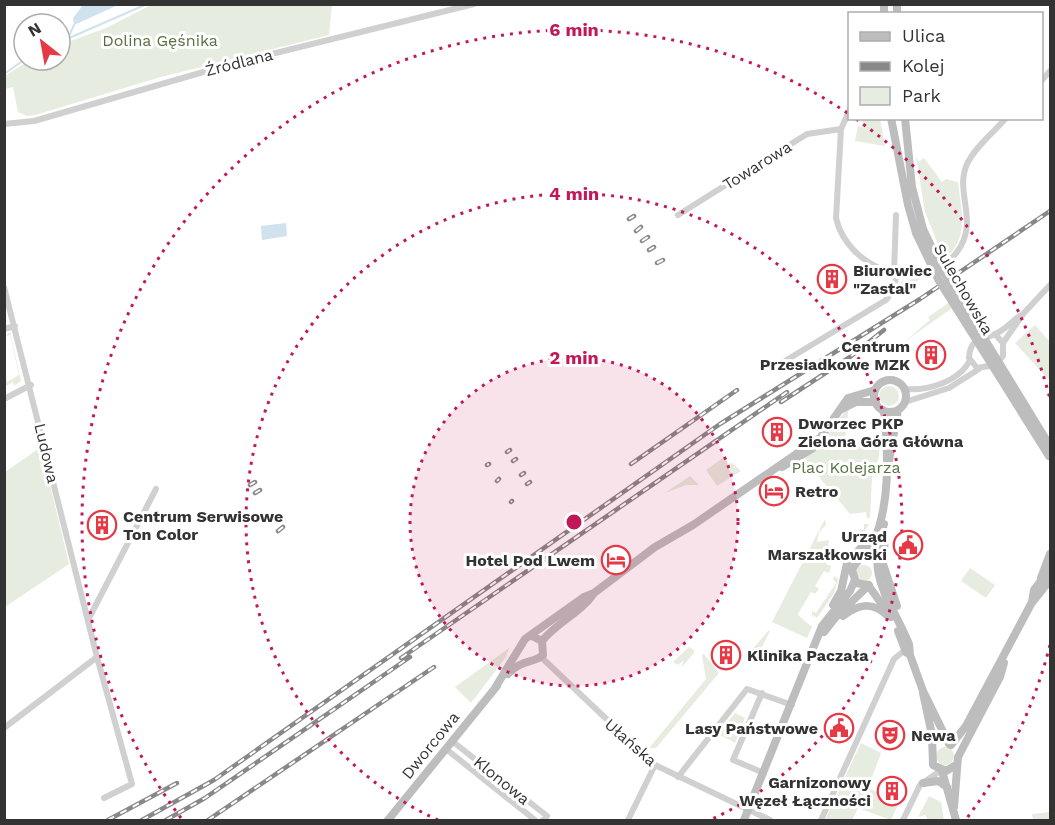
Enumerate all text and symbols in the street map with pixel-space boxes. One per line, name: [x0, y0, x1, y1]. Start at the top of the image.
north arrow: [12, 12, 72, 72]
legend: [848, 12, 1043, 120]
text: N: [25, 18, 45, 41]
text: 6 min: [549, 19, 599, 40]
text: Ulica: [902, 25, 945, 46]
park label: Dolina Gęśnika: [102, 31, 218, 50]
street label: Źródlana: [203, 45, 275, 80]
text: Kolej: [902, 55, 945, 76]
text: Park: [902, 85, 941, 106]
street label: Towarowa: [719, 137, 795, 194]
text: 4 min: [549, 183, 599, 204]
street label: Sulechowska: [930, 240, 997, 338]
place label: Biurowiec "Zastal": [853, 261, 932, 298]
building icon: Biurowiec "Zastal": [816, 263, 848, 295]
place label: Centrum Przesiadkowe MZK: [760, 337, 910, 374]
building icon: Centrum Przesiadkowe MZK: [915, 339, 947, 371]
text: 2 min: [549, 347, 599, 368]
place label: Dworzec PKP Zielona Góra Główna: [798, 414, 964, 451]
building icon: Dworzec PKP Zielona Góra Główna: [761, 416, 793, 448]
street label: Ludowa: [30, 421, 63, 485]
park label: Plac Kolejarza: [791, 458, 901, 477]
hotel icon: Retro: [758, 475, 790, 507]
place label: Retro: [795, 482, 839, 501]
place label: Centrum Serwisowe Ton Color: [123, 507, 283, 544]
building icon: Centrum Serwisowe Ton Color: [86, 509, 118, 541]
centre of rings: [564, 512, 584, 532]
place label: Urząd Marszałkowski: [767, 527, 887, 564]
public building icon: Urząd Marszałkowski: [892, 529, 924, 561]
hotel icon: Hotel Pod Lwem: [600, 544, 632, 576]
place label: Hotel Pod Lwem: [466, 551, 595, 570]
building icon: Klinika Paczała: [710, 639, 742, 671]
place label: Klinika Paczała: [747, 646, 869, 665]
street label: Dworcowa: [398, 708, 463, 783]
public building icon: Lasy Państwowe: [823, 712, 855, 744]
street label: Ułańska: [601, 715, 661, 770]
place label: Lasy Państwowe: [685, 719, 818, 738]
theatre icon: Newa: [874, 719, 906, 751]
place label: Newa: [911, 726, 956, 745]
street label: Klonowa: [470, 752, 534, 809]
place label: Garnizonowy Węzeł Łączności: [739, 773, 872, 810]
building icon: Garnizonowy Węzeł Łączności: [876, 775, 908, 807]

